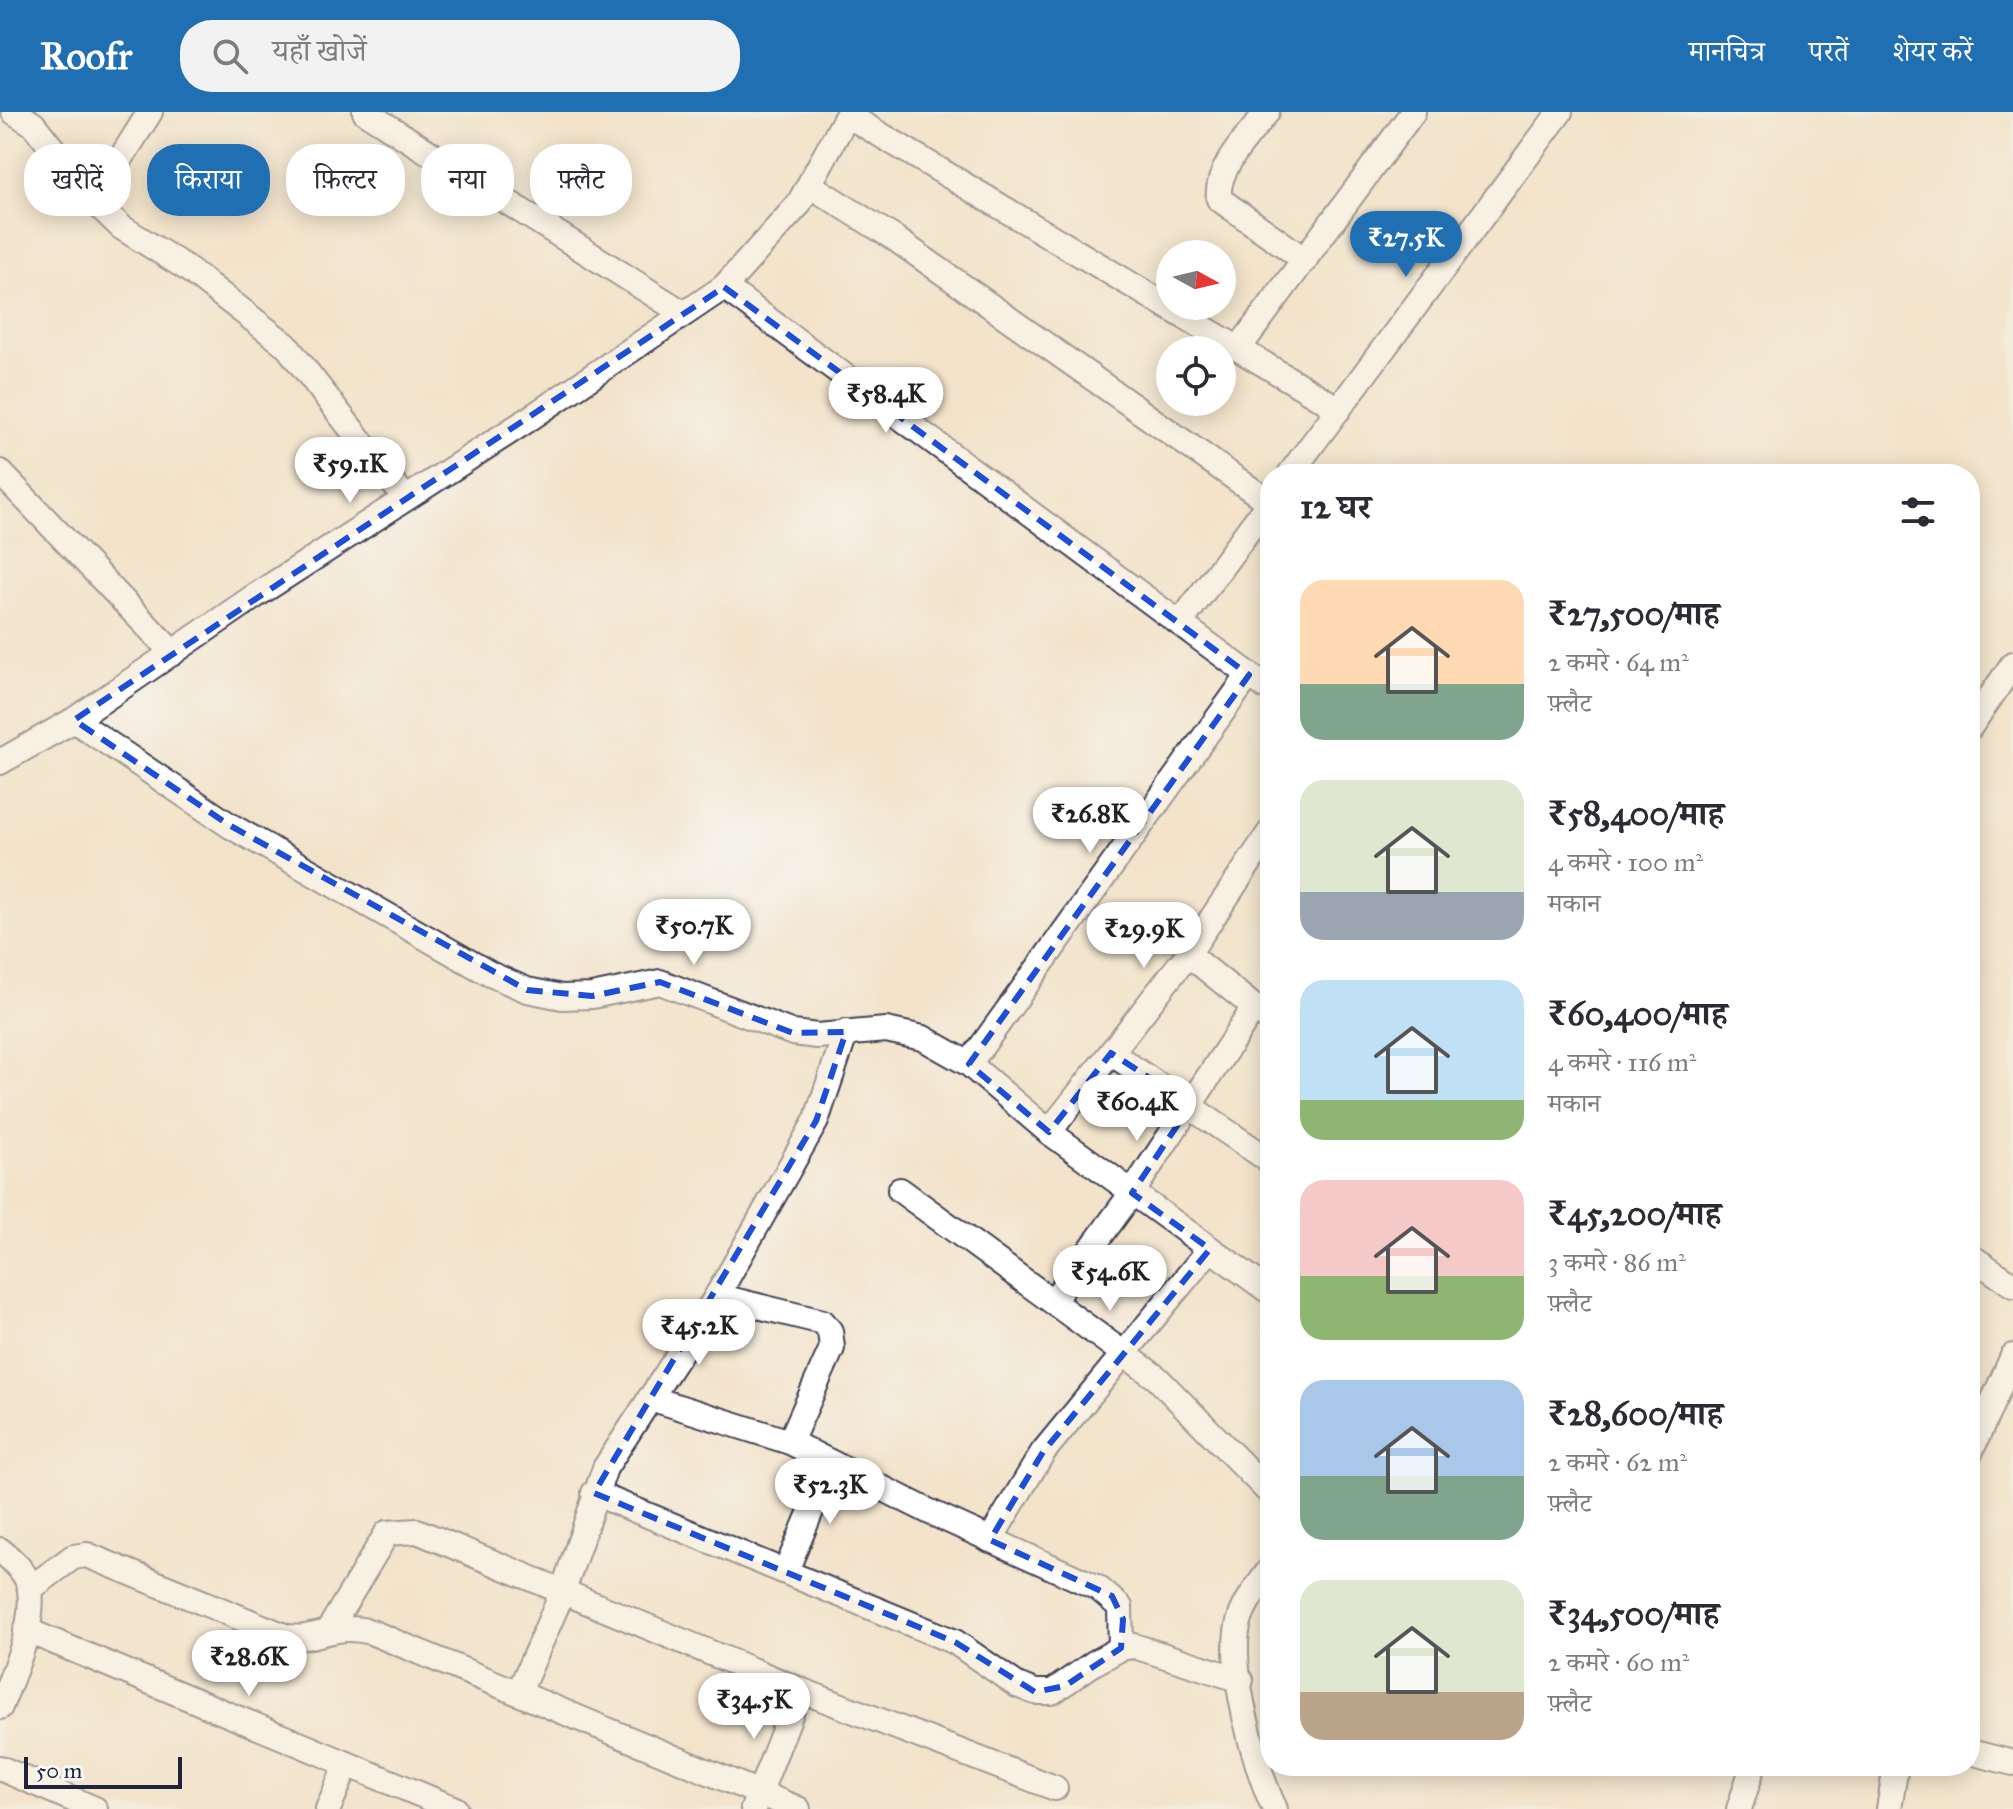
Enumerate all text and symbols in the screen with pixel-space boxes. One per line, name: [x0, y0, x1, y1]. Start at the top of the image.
search box: [180, 20, 740, 92]
text: Roofr: [40, 33, 132, 79]
text: यहाँ खोजें: [272, 33, 367, 69]
icon: search: [208, 34, 252, 78]
text: मानचित्र: [1689, 34, 1765, 69]
text: परतें: [1809, 34, 1849, 69]
text: शेयर करें: [1893, 34, 1973, 69]
chip: खरीदें: [24, 144, 131, 216]
chip: किराया: [147, 144, 270, 216]
chip: फ़िल्टर: [286, 144, 405, 216]
chip: नया: [421, 144, 514, 216]
chip: फ़्लैट: [530, 144, 632, 216]
pin: ₹27.5K: [1341, 211, 1471, 279]
text: ₹27.5K: [1368, 221, 1444, 253]
north arrow: [1156, 240, 1236, 320]
map controls: [1156, 240, 1236, 416]
button: locate: [1156, 336, 1236, 416]
pin: ₹58.4K: [821, 367, 951, 435]
text: ₹58.4K: [846, 377, 926, 409]
pin: ₹59.1K: [285, 437, 415, 505]
text: ₹59.1K: [313, 447, 387, 479]
text: 12 घर: [1300, 486, 1371, 527]
icon: filters: [1896, 490, 1940, 534]
text: ₹27,500/माह: [1548, 593, 1719, 634]
icon: home: [1364, 612, 1460, 708]
text: 2 कमरे · 64 m²: [1548, 646, 1689, 678]
text: फ़्लैट: [1548, 687, 1591, 719]
pin: ₹26.8K: [1025, 787, 1155, 855]
text: ₹58,400/माह: [1548, 793, 1724, 834]
text: ₹26.8K: [1051, 797, 1129, 829]
icon: home: [1364, 812, 1460, 908]
text: 4 कमरे · 100 m²: [1548, 846, 1703, 878]
text: मकान: [1548, 887, 1601, 919]
pin: ₹50.7K: [629, 899, 759, 967]
pin: ₹29.9K: [1079, 902, 1209, 970]
text: ₹50.7K: [655, 909, 733, 941]
text: ₹29.9K: [1104, 912, 1184, 944]
text: ₹60,400/माह: [1548, 993, 1728, 1034]
icon: home: [1364, 1012, 1460, 1108]
text: 4 कमरे · 116 m²: [1548, 1046, 1696, 1078]
pin: ₹60.4K: [1072, 1075, 1202, 1143]
text: ₹60.4K: [1096, 1085, 1178, 1117]
text: मकान: [1548, 1087, 1601, 1119]
text: ₹45,200/माह: [1548, 1193, 1721, 1234]
icon: home: [1364, 1212, 1460, 1308]
pin: ₹54.6K: [1045, 1245, 1175, 1313]
text: 3 कमरे · 86 m²: [1548, 1246, 1686, 1278]
text: ₹54.6K: [1071, 1255, 1149, 1287]
text: फ़्लैट: [1548, 1287, 1591, 1319]
pin: ₹45.2K: [634, 1299, 764, 1367]
text: ₹45.2K: [660, 1309, 738, 1341]
text: ₹28,600/माह: [1548, 1393, 1723, 1434]
icon: home: [1364, 1412, 1460, 1508]
text: 2 कमरे · 62 m²: [1548, 1446, 1687, 1478]
pin: ₹52.3K: [765, 1458, 895, 1526]
text: ₹52.3K: [793, 1468, 867, 1500]
text: फ़्लैट: [1548, 1487, 1591, 1519]
text: ₹34,500/माह: [1548, 1593, 1719, 1634]
icon: home: [1364, 1612, 1460, 1708]
pin: ₹28.6K: [184, 1630, 314, 1698]
text: ₹28.6K: [210, 1640, 288, 1672]
text: 2 कमरे · 60 m²: [1548, 1646, 1689, 1678]
pin: ₹34.5K: [689, 1673, 819, 1741]
text: ₹34.5K: [716, 1683, 792, 1715]
text: फ़्लैट: [1548, 1687, 1591, 1719]
scale bar: [24, 1753, 182, 1789]
text: 50 m: [36, 1757, 82, 1784]

